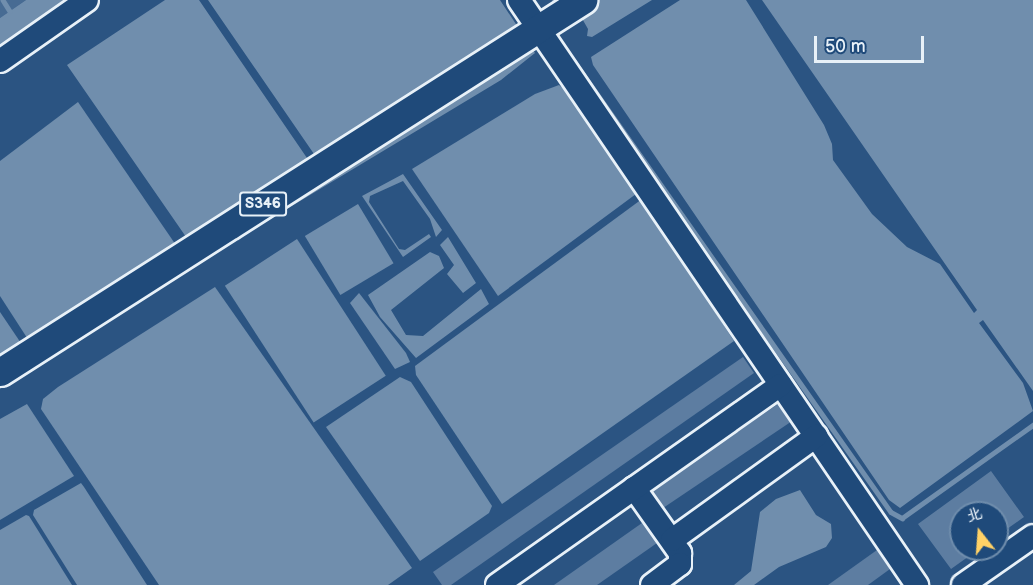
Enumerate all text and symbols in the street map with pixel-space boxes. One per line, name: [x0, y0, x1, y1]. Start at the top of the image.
scale bar: [817, 24, 926, 62]
text: 50 m: [825, 36, 866, 57]
road number: S346: [239, 192, 287, 216]
north arrow: [949, 501, 1009, 561]
text: 北: [964, 504, 985, 527]

